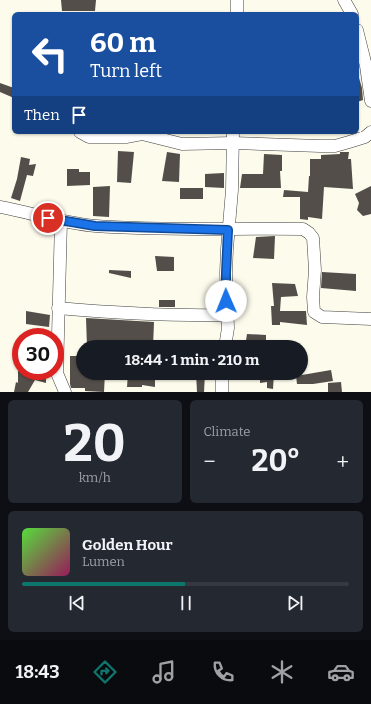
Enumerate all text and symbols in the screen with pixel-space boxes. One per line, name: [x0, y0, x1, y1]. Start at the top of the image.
text: 60 m: [90, 26, 156, 59]
icon: left: [24, 28, 76, 80]
text: Turn left: [90, 60, 162, 82]
icon: arrive: [68, 104, 90, 126]
text: Then: [24, 106, 60, 124]
pin: [31, 201, 65, 235]
icon: arrive: [37, 207, 59, 229]
position arrow: [205, 280, 247, 322]
speed limit sign: 30: [12, 328, 64, 380]
text: 18:44 · 1 min · 210 m: [125, 351, 259, 369]
text: 20: [64, 412, 126, 475]
text: Climate: [204, 424, 250, 439]
text: 20°: [252, 443, 300, 479]
text: −: [204, 448, 216, 475]
text: +: [336, 448, 349, 475]
text: km/h: [79, 470, 111, 485]
text: Golden Hour: [82, 536, 173, 554]
text: Lumen: [82, 554, 125, 569]
icon: previous: [66, 592, 88, 614]
icon: pause: [175, 592, 197, 614]
icon: next: [284, 592, 306, 614]
icon: directions: [91, 658, 119, 686]
icon: music: [150, 658, 178, 686]
icon: phone: [209, 658, 237, 686]
icon: climate: [268, 658, 296, 686]
icon: car: [327, 658, 355, 686]
text: 18:43: [16, 661, 60, 683]

